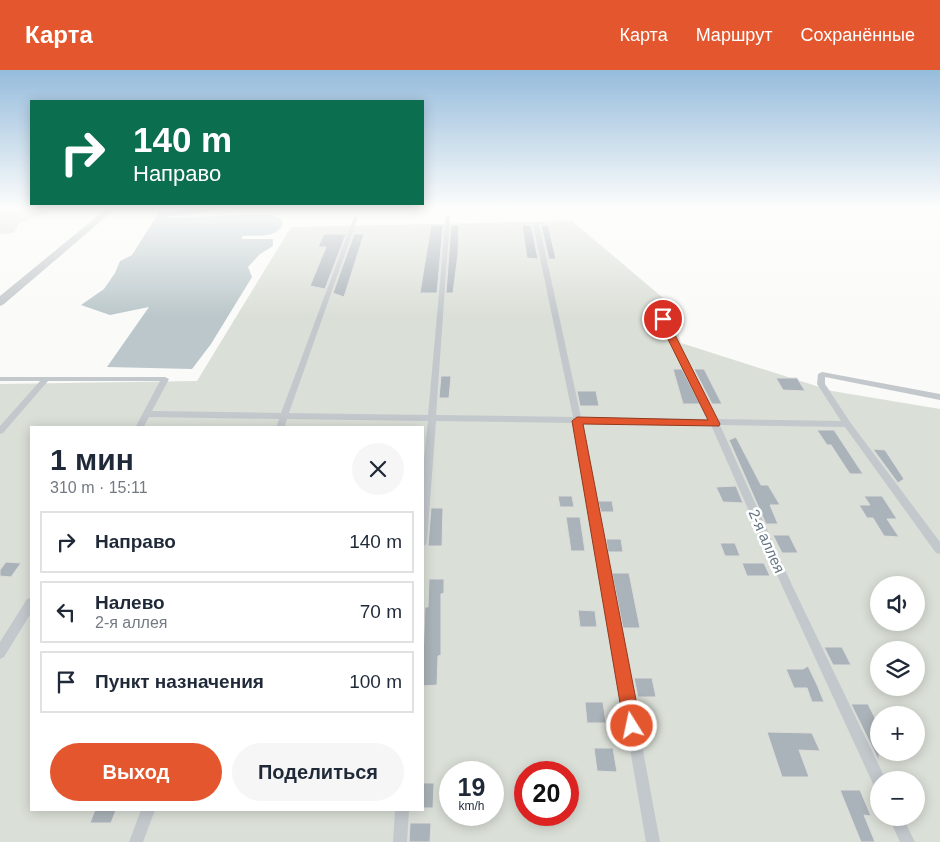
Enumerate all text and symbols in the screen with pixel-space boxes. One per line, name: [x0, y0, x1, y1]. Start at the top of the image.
text: Карта: [25, 21, 93, 48]
text: Карта: [620, 25, 668, 45]
text: Маршрут: [696, 25, 772, 45]
text: Сохранённые: [800, 25, 915, 45]
icon: right: [50, 120, 115, 185]
text: 140 m: [133, 120, 232, 159]
text: Направо: [133, 161, 221, 186]
pin: [642, 298, 684, 340]
icon: arrive: [649, 305, 677, 333]
text: 1 мин: [50, 443, 134, 476]
button: close: [352, 443, 404, 495]
text: 310 m · 15:11: [50, 479, 148, 496]
street label: 2-я аллея: [745, 507, 789, 575]
icon: right: [52, 528, 80, 556]
text: Направо: [95, 531, 176, 552]
text: 140 m: [349, 531, 402, 552]
map controls: [870, 576, 925, 826]
button: sound: [870, 576, 925, 631]
text: Налево: [95, 592, 165, 613]
icon: left: [52, 598, 80, 626]
text: 70 m: [360, 601, 402, 622]
text: 2-я аллея: [95, 614, 167, 631]
button: layers: [870, 641, 925, 696]
icon: arrive: [52, 668, 80, 696]
text: Пункт назначения: [95, 671, 264, 692]
text: 100 m: [349, 671, 402, 692]
position arrow: [605, 699, 657, 751]
button: +: [870, 706, 925, 761]
button: Выход: [50, 743, 222, 801]
button: Поделиться: [232, 743, 404, 801]
speed limit sign: 20: [514, 761, 579, 826]
button: −: [870, 771, 925, 826]
text: 19: [458, 773, 485, 801]
text: km/h: [458, 799, 485, 813]

